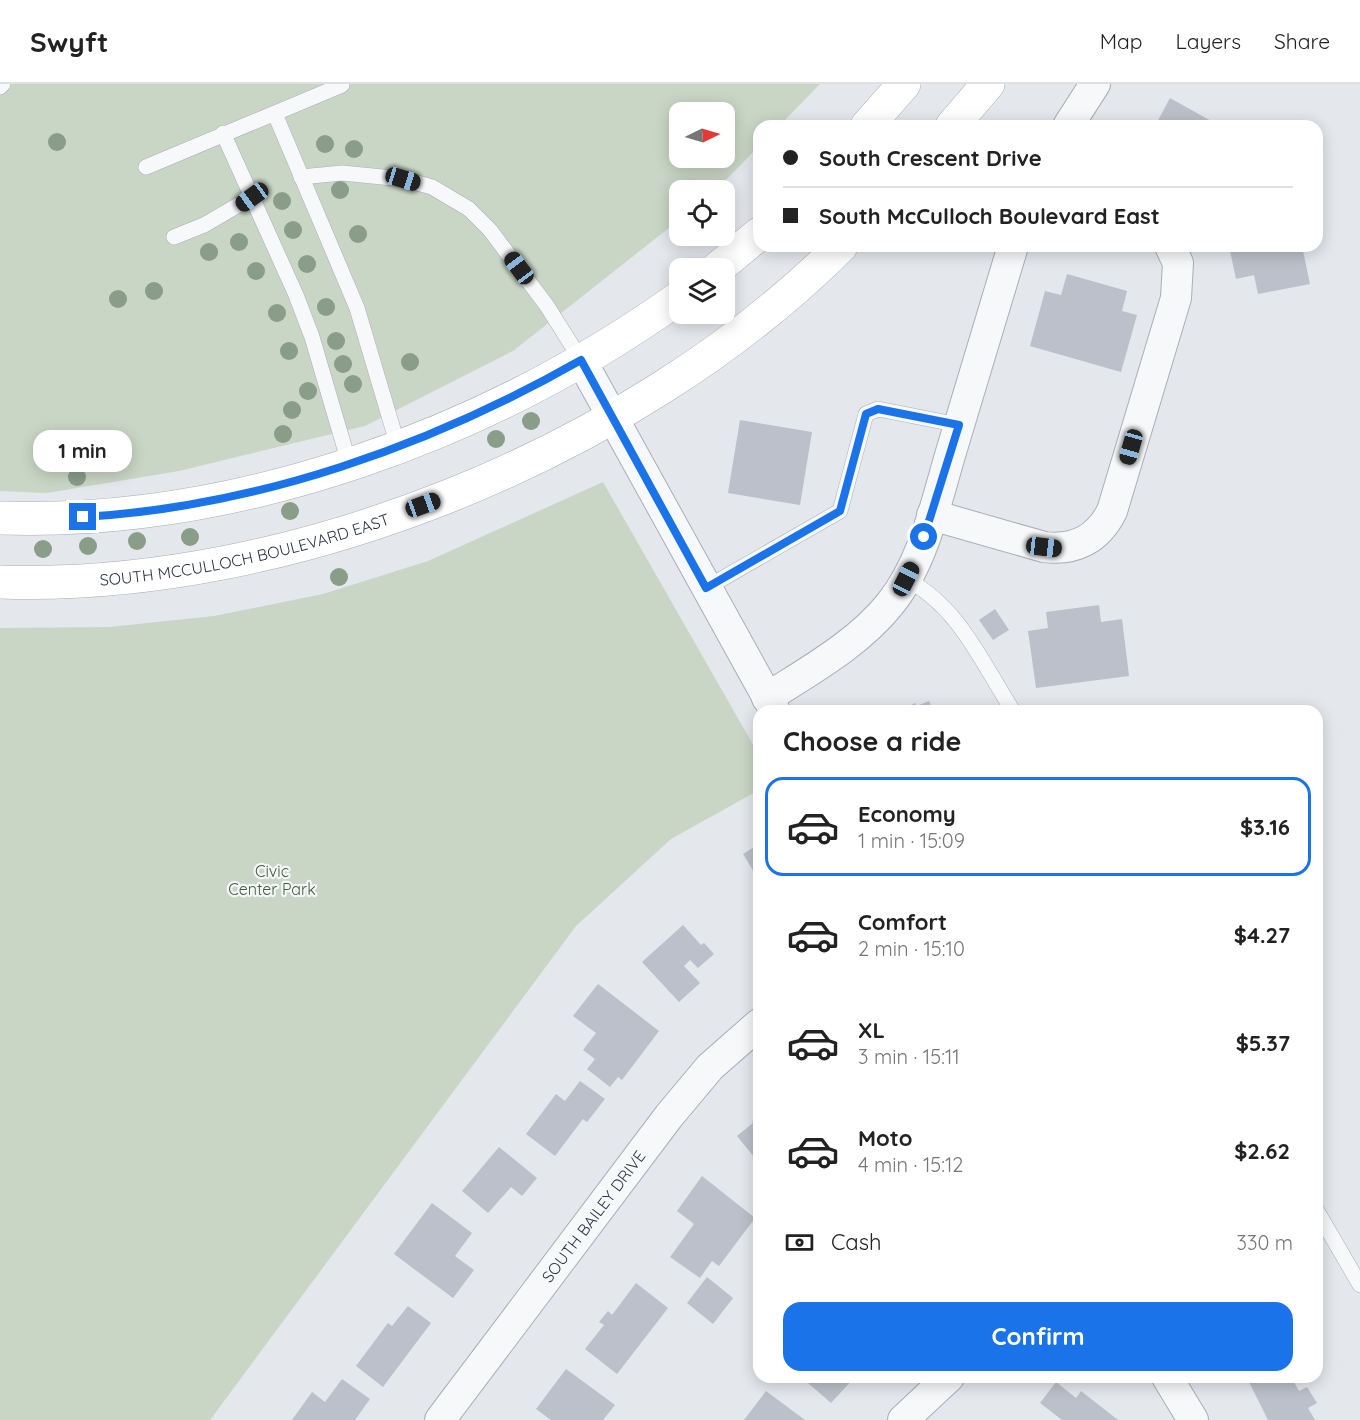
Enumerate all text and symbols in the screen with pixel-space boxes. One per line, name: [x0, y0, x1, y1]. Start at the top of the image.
text: Swyft: [30, 24, 108, 59]
text: Map: [1100, 28, 1143, 54]
text: Layers: [1176, 28, 1241, 54]
text: Share: [1274, 28, 1330, 54]
north arrow: [669, 102, 735, 168]
map controls: [669, 102, 735, 324]
text: South Crescent Drive: [819, 144, 1042, 172]
car: [383, 165, 423, 193]
car: [232, 179, 272, 215]
button: locate: [669, 180, 735, 246]
text: South McCulloch Boulevard East: [819, 202, 1160, 230]
car: [501, 248, 537, 288]
button: layers: [669, 258, 735, 324]
car: [1117, 427, 1145, 467]
callout: 1 min: [34, 430, 132, 472]
text: 1 min: [58, 438, 107, 463]
car: [403, 490, 443, 520]
route end: [69, 503, 96, 530]
street label: SOUTH MCCULLOCH BOULEVARD EAST: [99, 509, 392, 590]
route start: [910, 523, 937, 550]
car: [1025, 536, 1063, 558]
car: [890, 559, 922, 599]
text: Choose a ride: [783, 724, 961, 758]
icon: car: [786, 800, 840, 854]
text: Economy: [858, 800, 956, 828]
text: $3.16: [1240, 813, 1290, 841]
text: 1 min · 15:09: [858, 828, 965, 853]
park label: Civic Center Park: [228, 861, 316, 899]
icon: car: [786, 908, 840, 962]
text: Comfort: [858, 908, 947, 936]
text: $4.27: [1234, 921, 1290, 949]
text: 2 min · 15:10: [858, 936, 965, 961]
icon: car: [786, 1016, 840, 1070]
text: XL: [858, 1016, 885, 1044]
text: $5.37: [1236, 1029, 1290, 1057]
text: 3 min · 15:11: [858, 1044, 960, 1069]
icon: car: [786, 1124, 840, 1178]
text: Moto: [858, 1124, 912, 1152]
text: $2.62: [1234, 1137, 1290, 1165]
street label: SOUTH BAILEY DRIVE: [537, 1146, 650, 1286]
text: 4 min · 15:12: [858, 1152, 963, 1177]
icon: cash: [783, 1226, 816, 1259]
text: Cash: [831, 1228, 882, 1256]
text: 330 m: [1236, 1230, 1293, 1255]
button: Confirm: [783, 1302, 1293, 1371]

